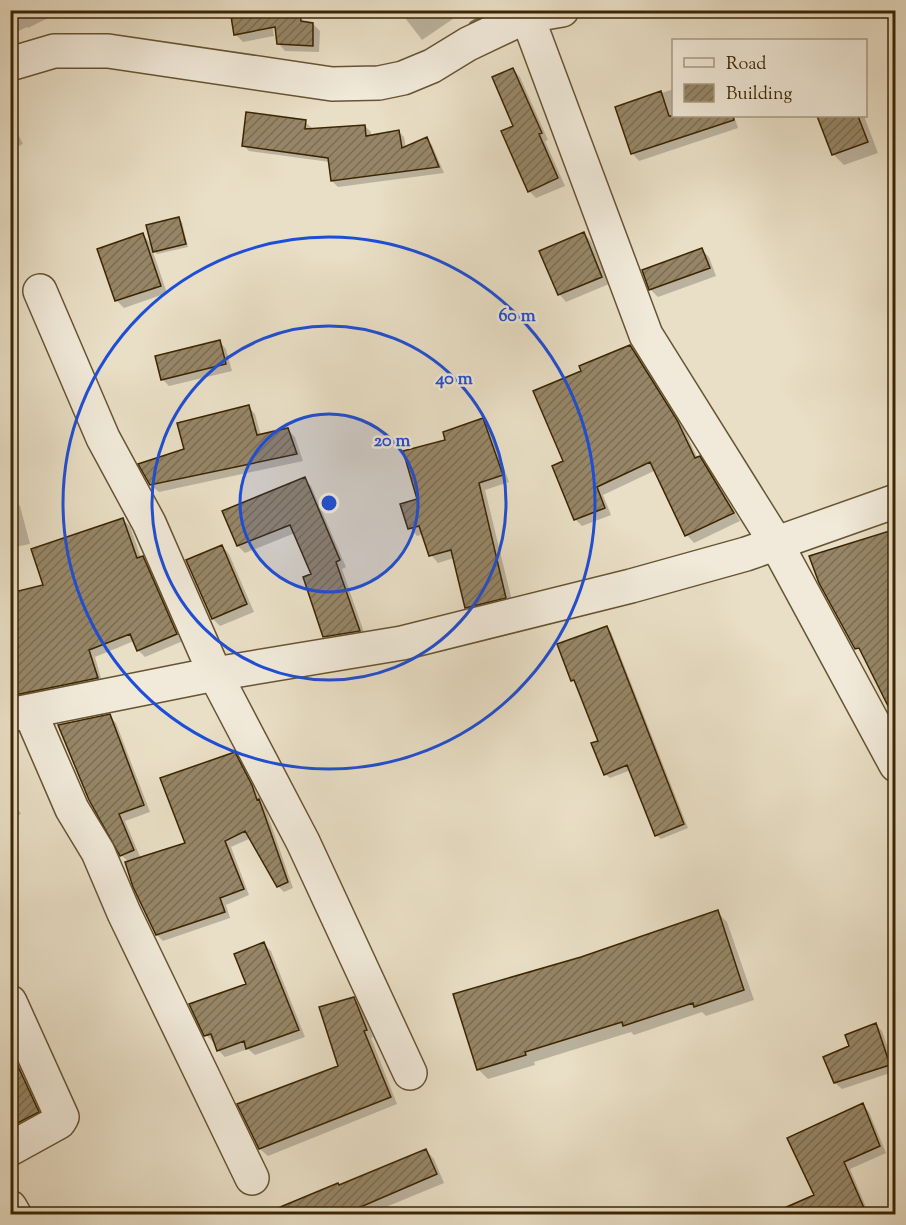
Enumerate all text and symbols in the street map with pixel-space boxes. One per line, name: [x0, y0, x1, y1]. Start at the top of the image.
legend: [672, 39, 867, 117]
text: Road: [726, 52, 766, 78]
text: Building: [726, 82, 792, 108]
text: 60 m: [498, 304, 536, 330]
text: 40 m: [434, 367, 473, 393]
text: 20 m: [374, 429, 410, 455]
centre of rings: [319, 493, 339, 513]

